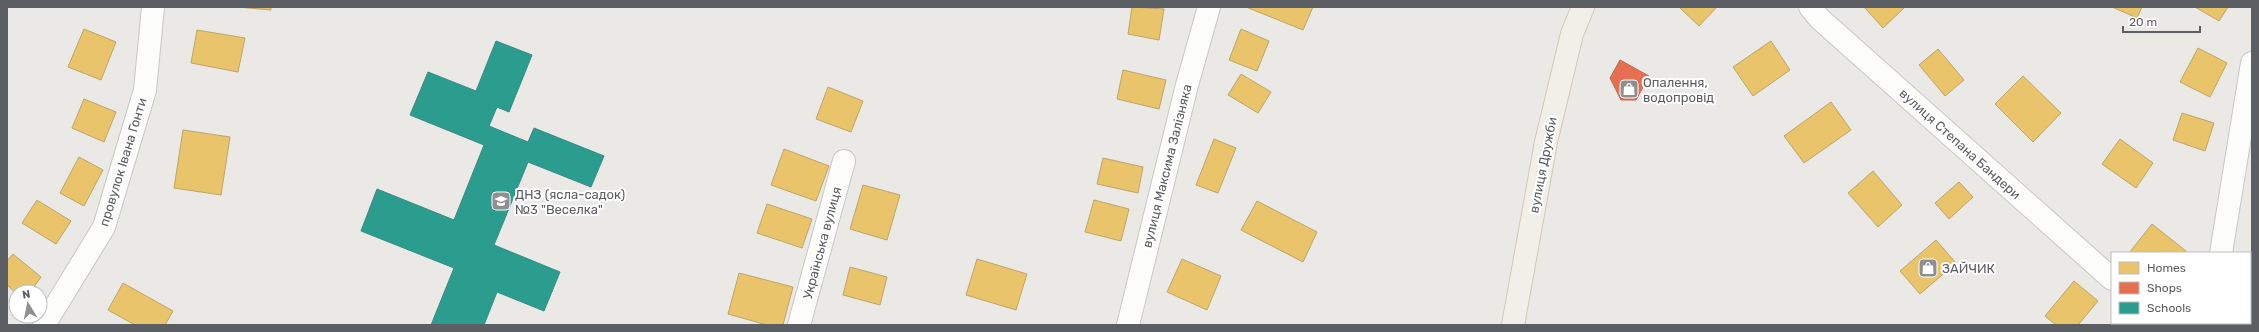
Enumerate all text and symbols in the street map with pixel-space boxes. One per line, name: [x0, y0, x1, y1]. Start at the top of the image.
scale bar: [2123, 8, 2200, 34]
text: 20 m: [2129, 15, 2157, 29]
place label: Опалення, водопровід: [1643, 75, 1714, 105]
shop icon: Опалення, водопровід: [1618, 78, 1640, 100]
street label: вулиця Максима Залізняка: [1139, 83, 1195, 249]
street label: вулиця Степана Бандери: [1896, 86, 2024, 202]
street label: провулок Івана Гонти: [96, 96, 150, 228]
street label: вулиця Дружби: [1526, 116, 1560, 214]
street label: Українська вулиця: [800, 185, 844, 301]
place label: ДНЗ (ясла-садок) №3 "Веселка": [515, 187, 625, 217]
school or university icon: ДНЗ (ясла-садок) №3 "Веселка": [490, 190, 512, 212]
legend: [2111, 252, 2251, 324]
shop icon: ЗАЙЧИК: [1917, 257, 1939, 279]
place label: ЗАЙЧИК: [1942, 261, 1995, 276]
text: Homes: [2147, 261, 2186, 275]
text: Shops: [2147, 281, 2182, 295]
north arrow: [8, 284, 48, 324]
text: N: [21, 288, 31, 302]
text: Schools: [2147, 301, 2191, 315]

